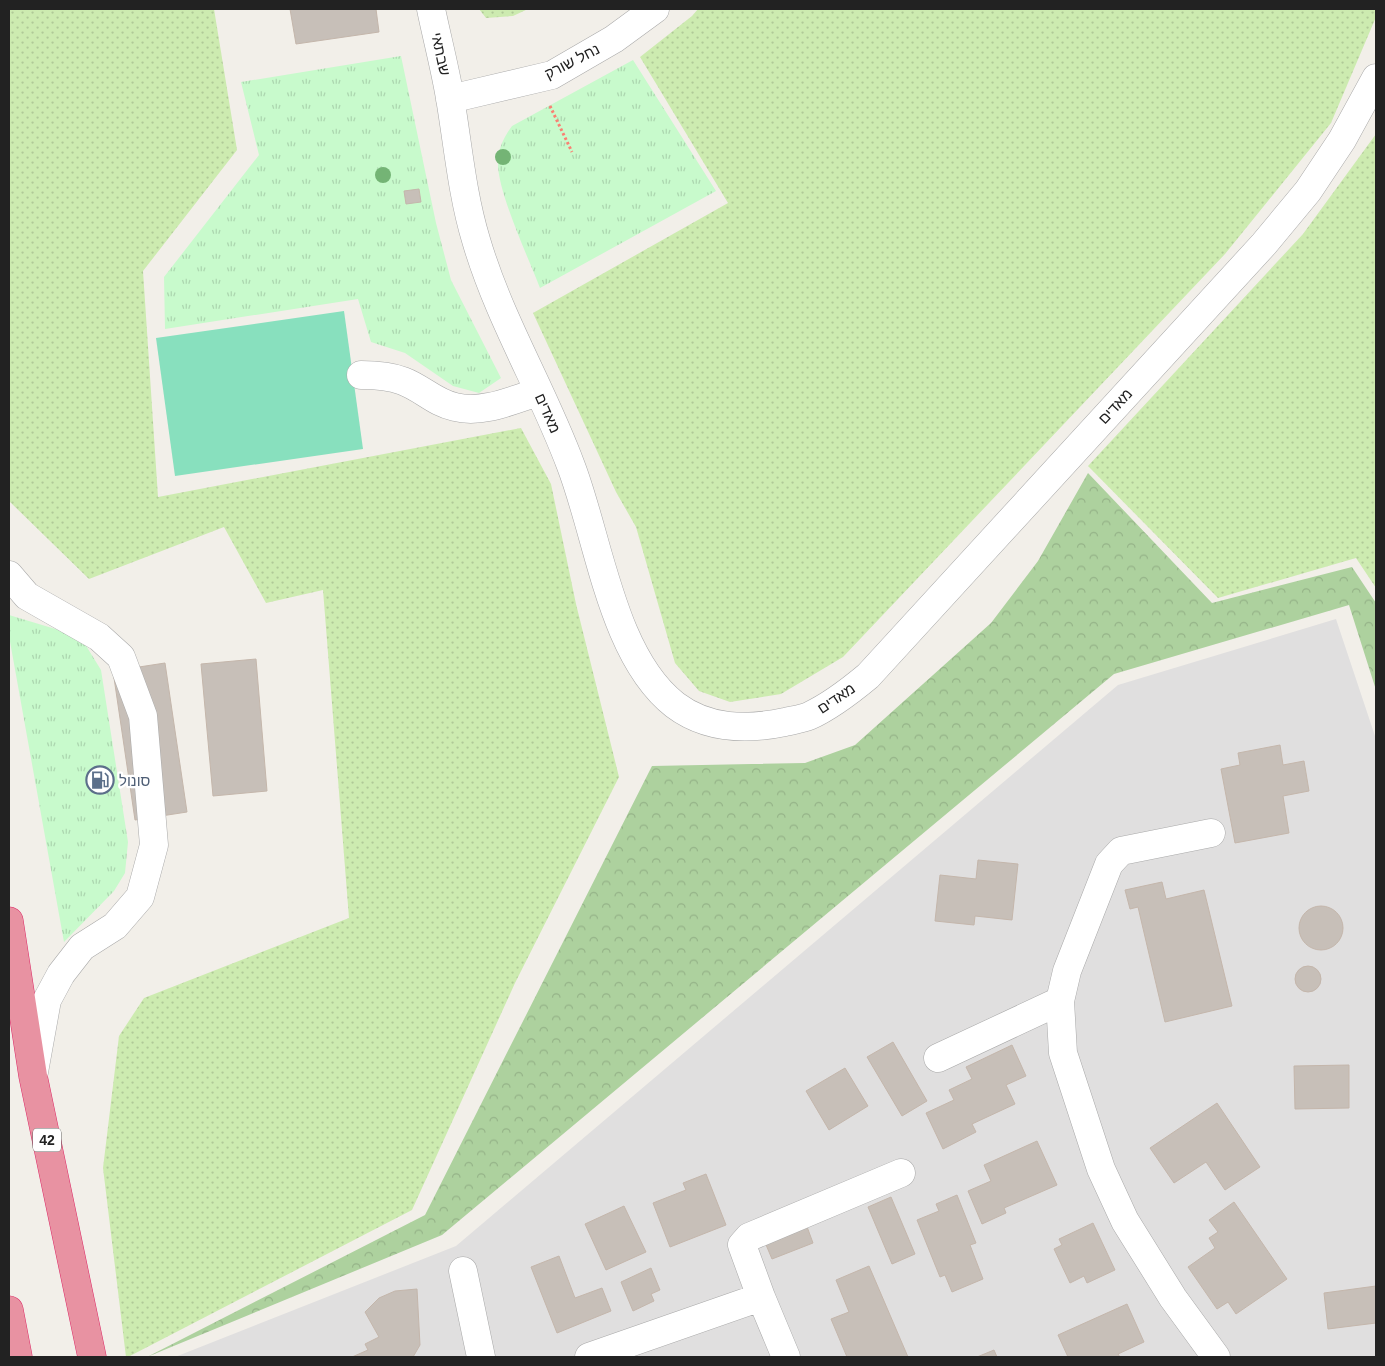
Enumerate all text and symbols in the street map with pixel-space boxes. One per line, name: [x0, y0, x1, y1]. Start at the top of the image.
street label: שבתאי: [428, 31, 454, 77]
street label: נחל שורק: [542, 40, 602, 82]
street label: מאדים: [1095, 385, 1135, 427]
street label: מאדים: [532, 390, 564, 436]
street label: מאדים: [814, 679, 858, 717]
fuel station icon: סונול: [85, 765, 115, 795]
place label: סונול: [119, 772, 151, 789]
road number: 42: [33, 1128, 61, 1152]

